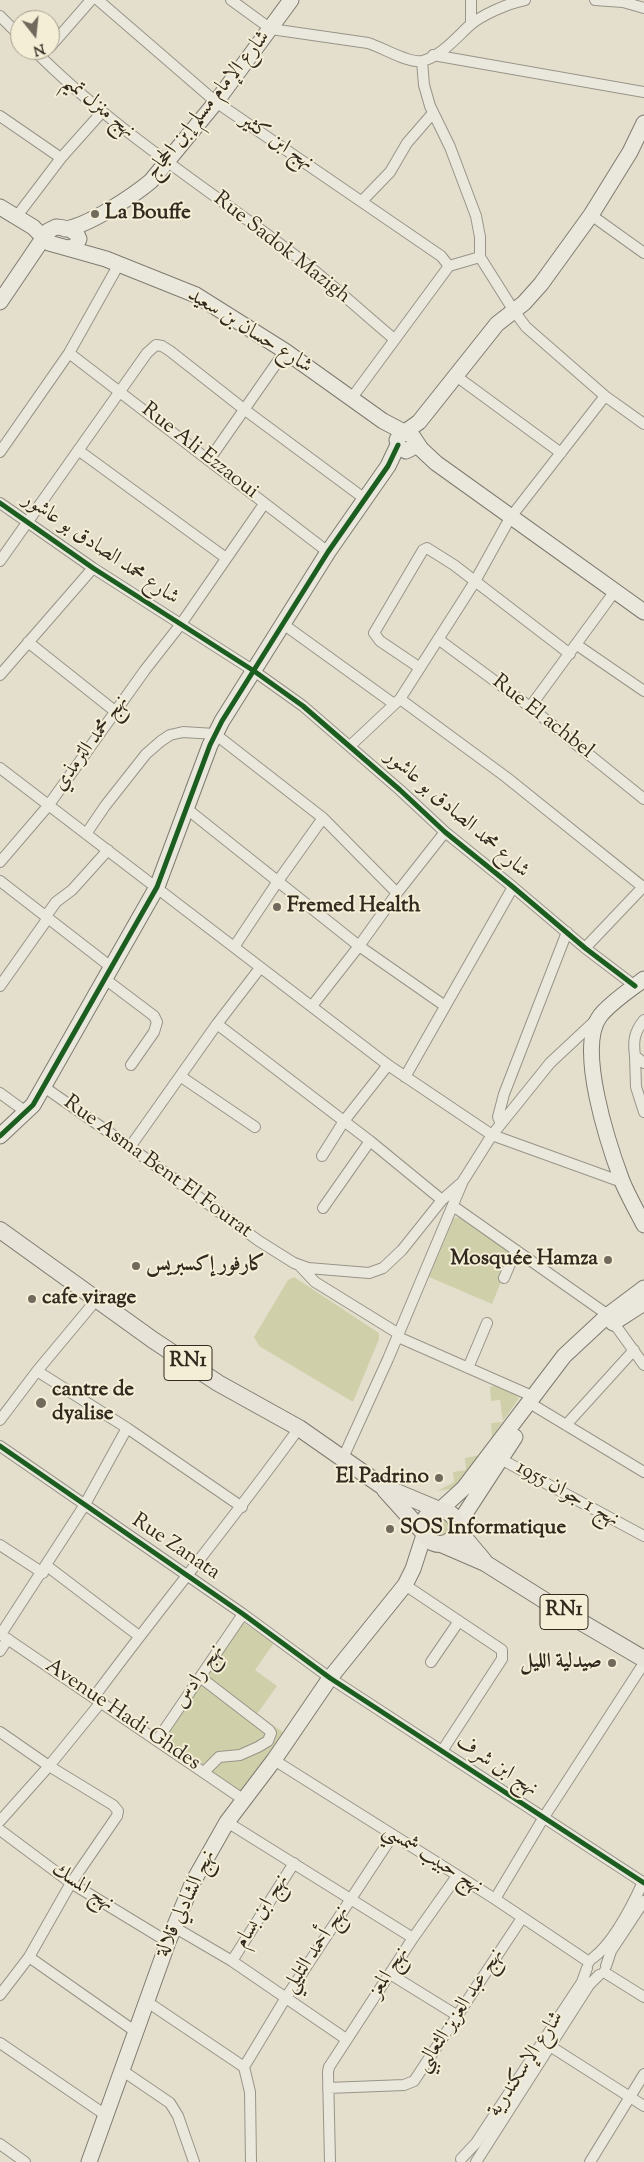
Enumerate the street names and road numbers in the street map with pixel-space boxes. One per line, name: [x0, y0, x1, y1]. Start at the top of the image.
street label: شارع اﻹمام مسلم إبن الحجاج: [141, 26, 277, 186]
street label: نهج منزل تميم: [56, 71, 140, 145]
street label: نهج ابن كثير: [234, 109, 318, 177]
street label: Rue Sadok Mazigh: [207, 188, 355, 310]
street label: شارع حسان بن سعيد: [182, 284, 316, 380]
street label: Rue Ali Ezzaoui: [135, 398, 263, 506]
street label: شارع محمد الصادق بو عاشور: [17, 488, 183, 612]
street label: Rue El achbel: [486, 671, 598, 765]
street label: نهج محمد الترمذي: [49, 691, 135, 797]
street label: شارع محمد الصادق بو عاشور: [379, 745, 533, 885]
street label: Rue Asma Bent El Fourat: [58, 1091, 256, 1245]
road number: RN1: [164, 1346, 212, 1380]
street label: نهج 1 جوان 1955: [511, 1456, 623, 1534]
street label: Rue Zanata: [126, 1509, 224, 1587]
road number: RN1: [540, 1594, 588, 1630]
street label: نهج رادس: [169, 1640, 231, 1714]
street label: Avenue Hadi Ghdes: [40, 1655, 204, 1777]
street label: نهج ابن شرف: [450, 1731, 542, 1803]
street label: نهج حبيب شمسي: [377, 1819, 487, 1901]
street label: نهج الشادلي قلالة: [151, 1846, 223, 1962]
street label: نهج المسك: [46, 1858, 118, 1918]
street label: نهج ابن بسام: [230, 1870, 296, 1954]
street label: نهج أحمد التليلي: [279, 1901, 355, 1999]
street label: نهج المعز: [364, 1943, 416, 2003]
street label: نهج عبد العزيز الثعالبي: [412, 1944, 510, 2078]
street label: شارع الإسكندرية: [483, 2007, 571, 2123]

